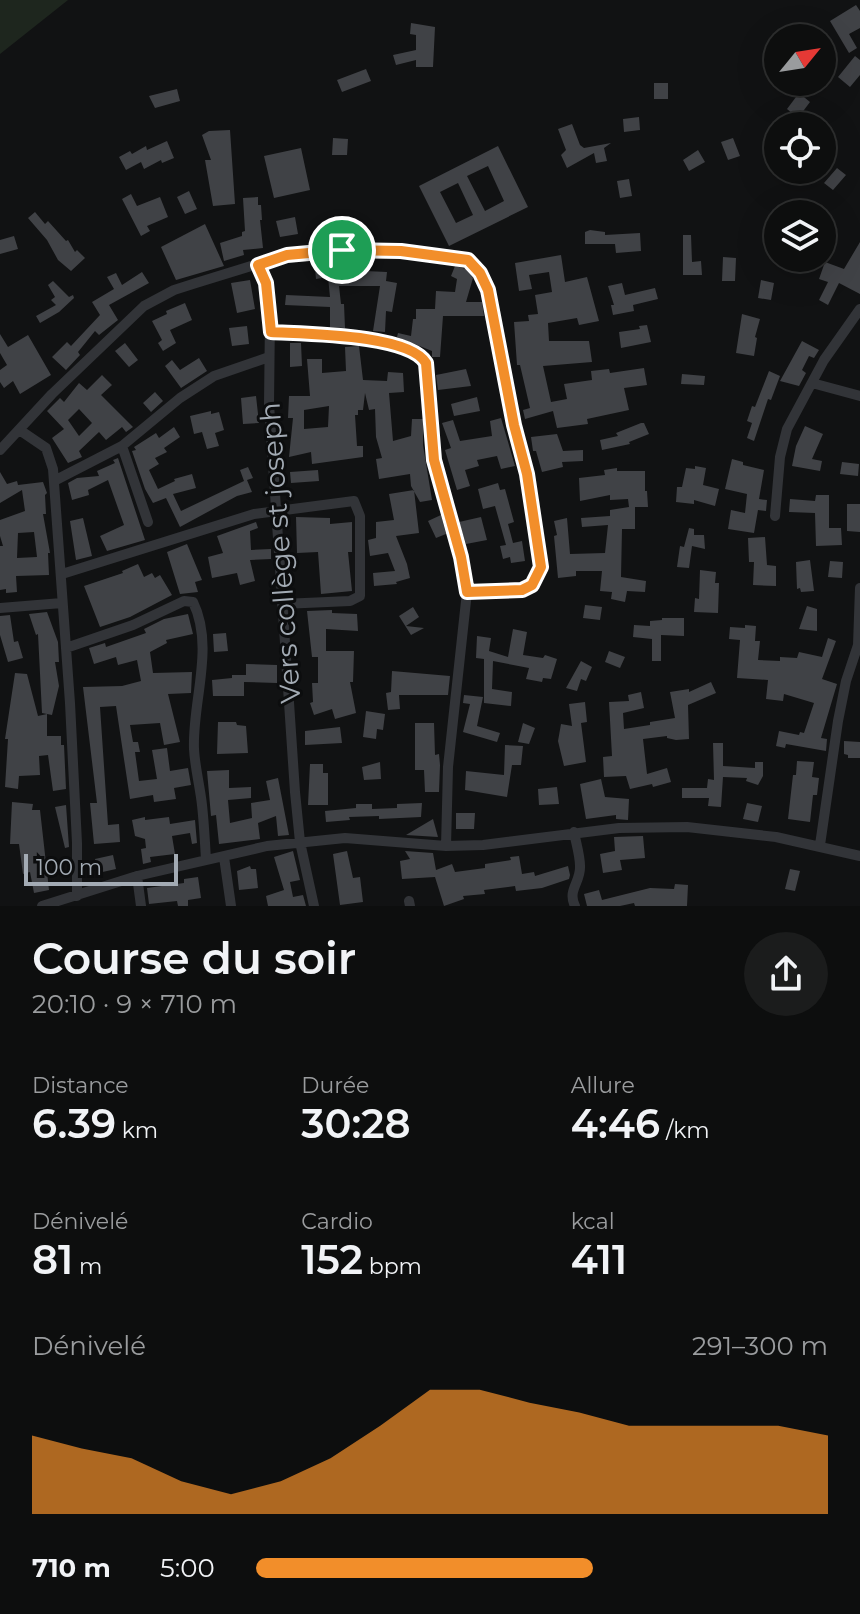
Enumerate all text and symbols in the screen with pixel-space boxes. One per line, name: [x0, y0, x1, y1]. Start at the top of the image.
north arrow: [764, 24, 836, 96]
map controls: [764, 24, 836, 272]
button: locate: [764, 112, 836, 184]
button: layers: [764, 200, 836, 272]
pin: [308, 216, 376, 284]
icon: arrive: [320, 228, 364, 272]
street label: Vers collège st joseph: [253, 401, 307, 705]
scale bar: [24, 850, 178, 886]
text: 100 m: [36, 854, 102, 881]
text: Course du soir: [32, 931, 356, 985]
button: share: [744, 932, 828, 1016]
text: 20:10 · 9 × 710 m: [32, 988, 237, 1020]
text: Distance: [32, 1072, 129, 1099]
text: Durée: [301, 1072, 369, 1099]
text: Allure: [571, 1072, 635, 1099]
text: 6.39: [32, 1099, 116, 1148]
text: 30:28: [301, 1099, 411, 1148]
text: 4:46: [571, 1099, 660, 1148]
text: km: [116, 1117, 158, 1144]
text: /km: [660, 1117, 710, 1144]
text: Dénivelé: [32, 1208, 128, 1235]
text: Cardio: [301, 1208, 373, 1235]
text: kcal: [571, 1208, 615, 1235]
text: 81: [32, 1235, 73, 1284]
text: 152: [301, 1235, 363, 1284]
text: 411: [571, 1235, 627, 1284]
text: m: [73, 1253, 102, 1280]
text: bpm: [363, 1253, 422, 1280]
text: Dénivelé: [32, 1330, 146, 1362]
text: 291–300 m: [692, 1330, 828, 1362]
text: 710 m: [32, 1552, 111, 1584]
text: 5:00: [160, 1552, 215, 1584]

